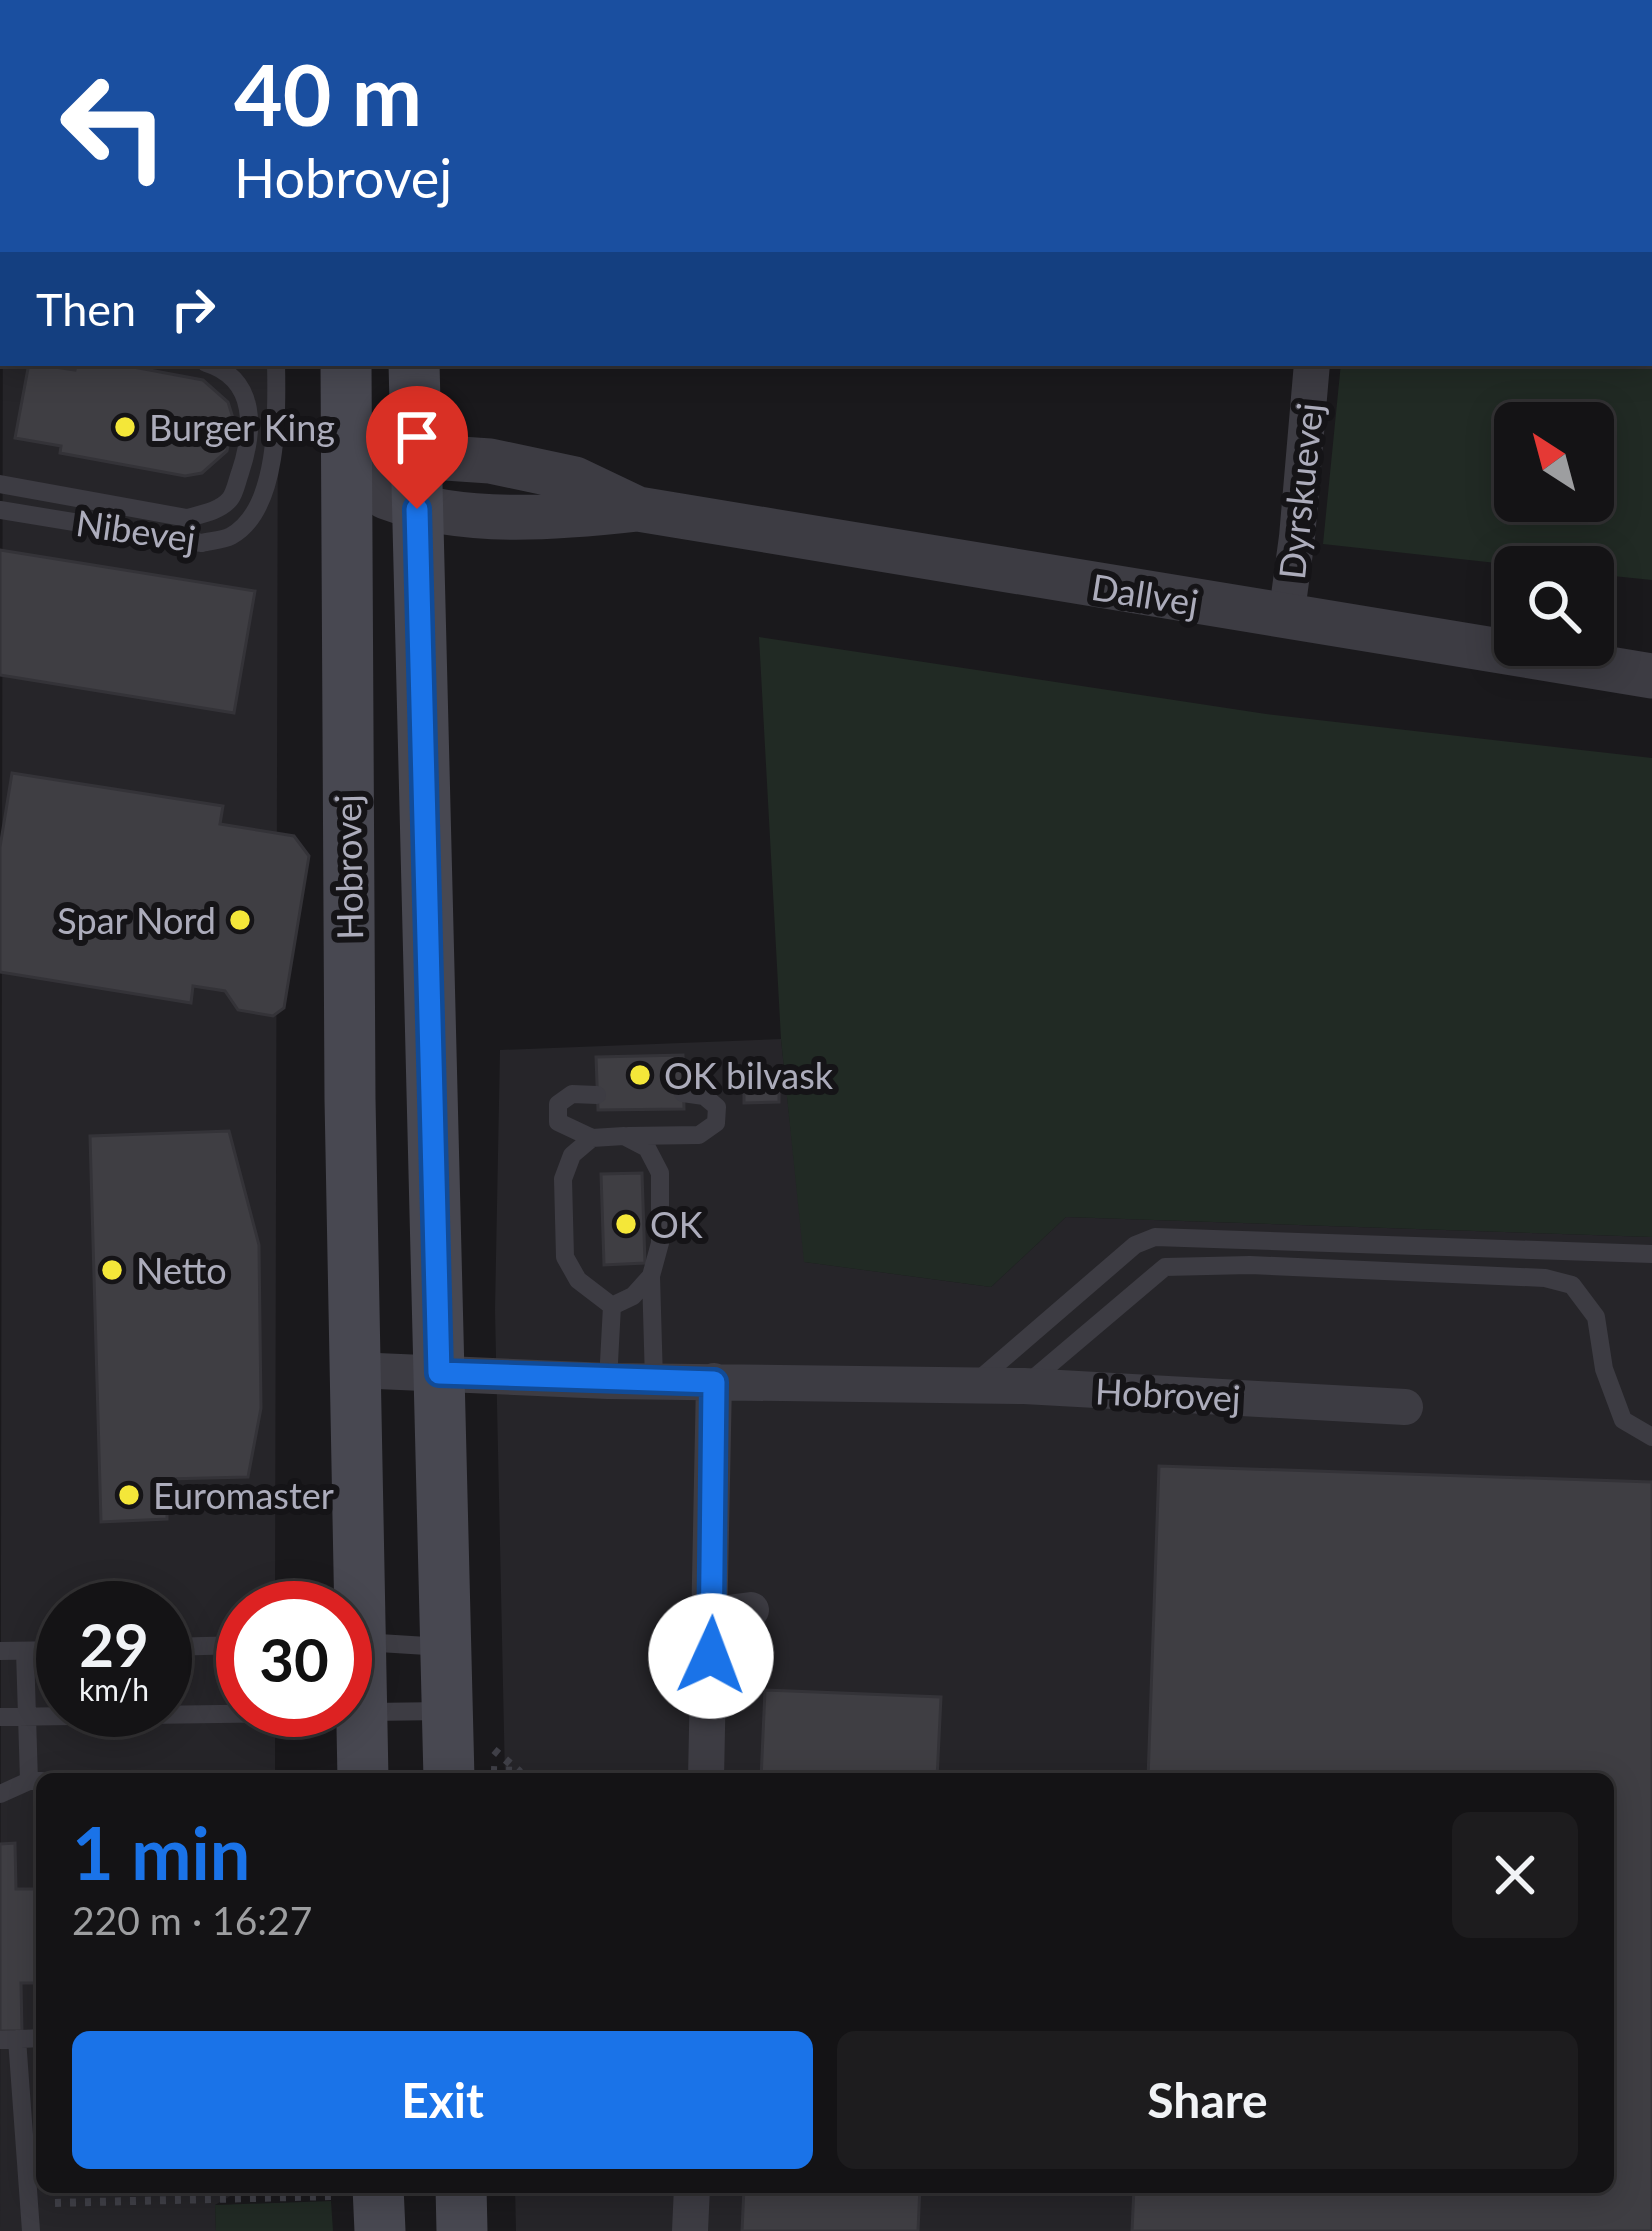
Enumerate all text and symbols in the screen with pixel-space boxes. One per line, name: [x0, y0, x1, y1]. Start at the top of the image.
text: 40 m: [234, 43, 422, 144]
icon: left: [36, 48, 192, 204]
text: Hobrovej: [234, 145, 452, 210]
icon: right: [160, 276, 226, 342]
text: Then: [36, 282, 136, 336]
pin: [366, 386, 468, 509]
street label: Dyrskuevej: [1269, 401, 1331, 581]
north arrow: [1494, 402, 1614, 522]
map controls: [1494, 402, 1614, 666]
icon: arrive: [384, 404, 450, 470]
place label: Burger King: [149, 405, 335, 449]
marker: Burger King: [112, 414, 138, 440]
street label: Nibevej: [73, 500, 199, 560]
button: search: [1494, 546, 1614, 666]
street label: Dallvej: [1088, 564, 1202, 624]
street label: Hobrovej: [325, 794, 371, 940]
place label: Spar Nord: [57, 898, 216, 942]
marker: Spar Nord: [227, 907, 253, 933]
place label: OK bilvask: [664, 1053, 834, 1097]
marker: OK bilvask: [627, 1062, 653, 1088]
place label: OK: [650, 1202, 703, 1246]
marker: OK: [613, 1211, 639, 1237]
place label: Netto: [136, 1248, 227, 1292]
marker: Netto: [99, 1257, 125, 1283]
street label: Hobrovej: [1094, 1368, 1242, 1420]
place label: Euromaster: [153, 1473, 334, 1517]
marker: Euromaster: [116, 1482, 142, 1508]
speed limit sign: 30: [216, 1581, 372, 1737]
position arrow: [648, 1593, 774, 1719]
text: 29: [79, 1608, 149, 1680]
text: km/h: [79, 1671, 149, 1707]
text: 1 min: [72, 1809, 250, 1895]
button: close: [1452, 1812, 1578, 1938]
text: 220 m · 16:27: [72, 1897, 312, 1943]
button: Exit: [72, 2031, 813, 2169]
button: Share: [837, 2031, 1578, 2169]

